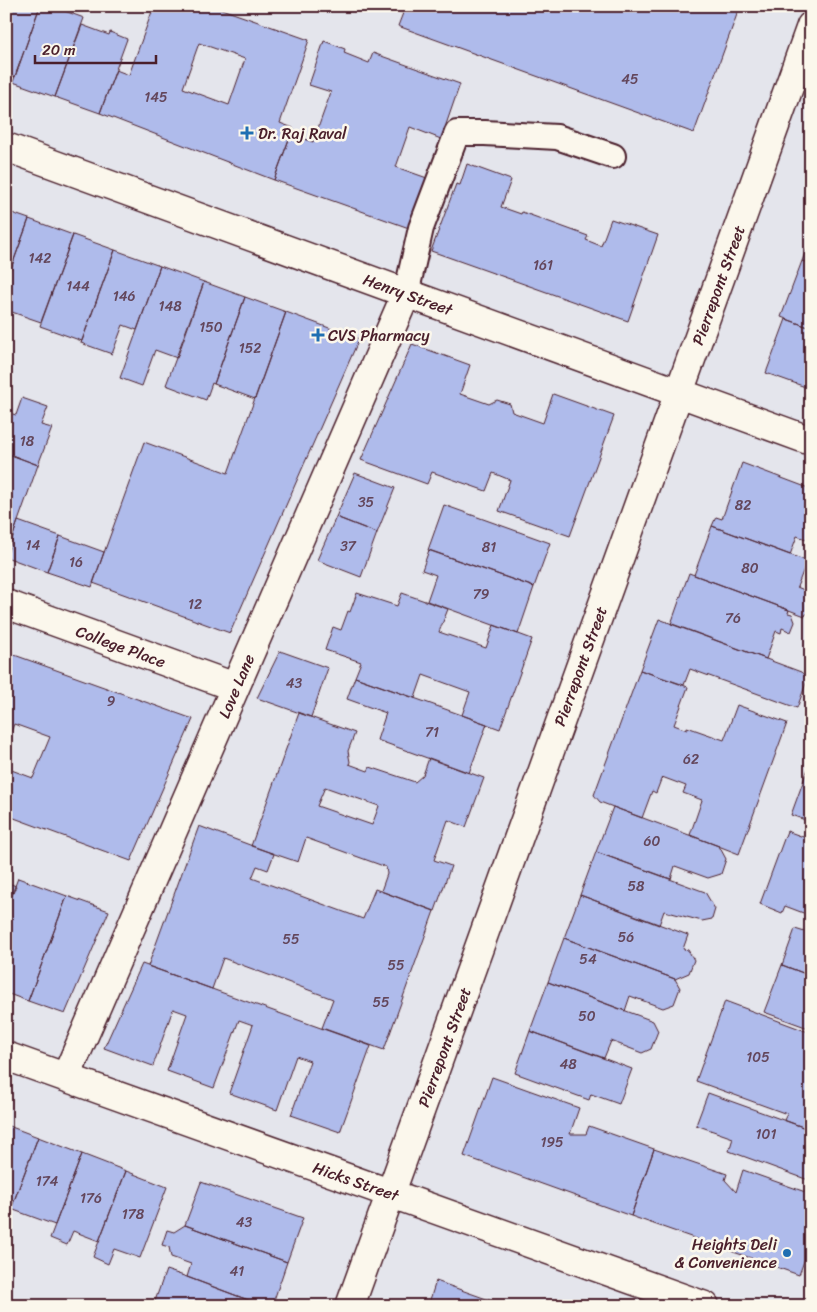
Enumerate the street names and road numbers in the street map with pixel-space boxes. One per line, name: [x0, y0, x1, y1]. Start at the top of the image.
street label: Pierrepont Street: [683, 221, 754, 349]
street label: Henry Street: [359, 265, 457, 324]
street label: Pierrepont Street: [545, 602, 616, 730]
street label: College Place: [72, 617, 170, 676]
street label: Love Lane: [210, 649, 263, 723]
street label: Pierrepont Street: [409, 983, 480, 1111]
street label: Hicks Street: [309, 1153, 403, 1210]

